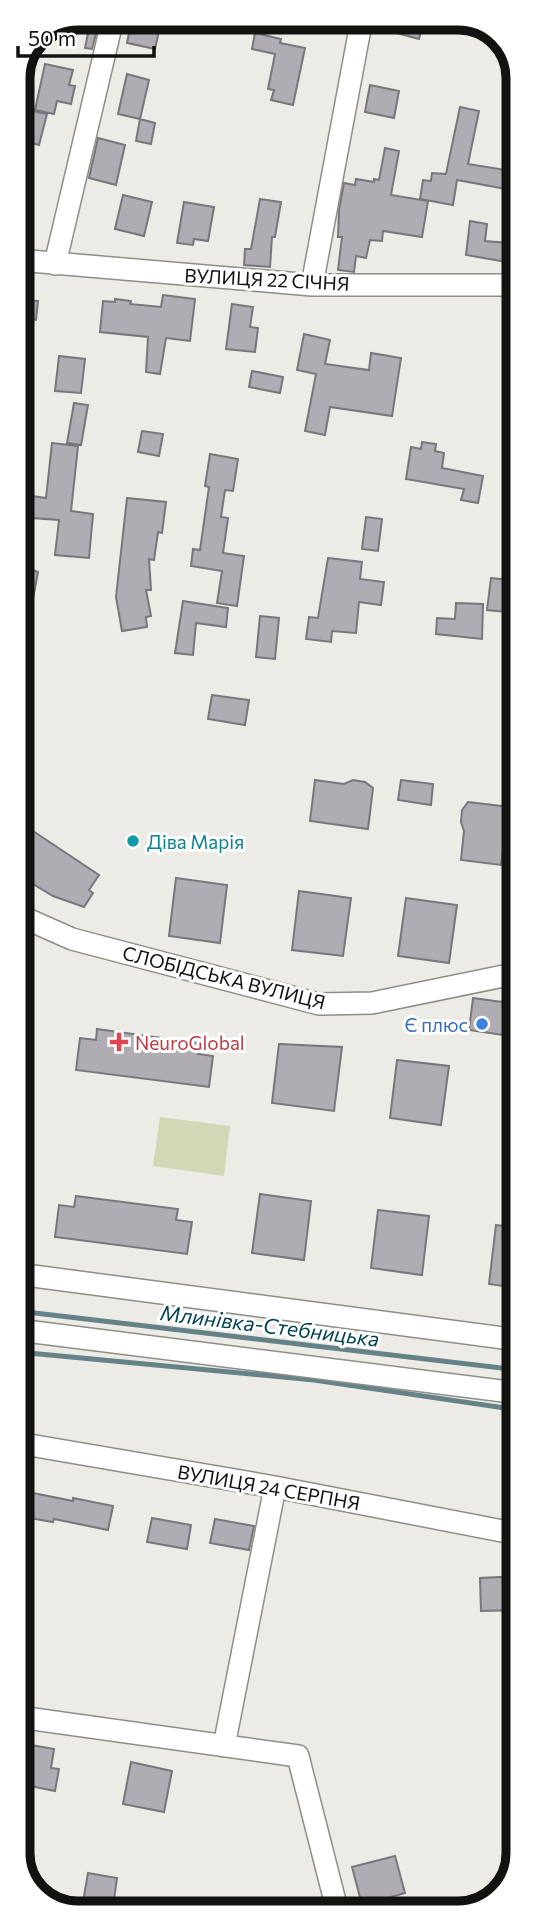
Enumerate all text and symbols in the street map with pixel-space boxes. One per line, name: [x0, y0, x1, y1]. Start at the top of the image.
scale bar: [18, 14, 154, 58]
text: 50 m: [28, 25, 76, 50]
street label: ВУЛИЦЯ 22 СІЧНЯ: [184, 263, 350, 295]
place label: Діва Марія: [147, 830, 244, 853]
marker: Діва Марія: [125, 833, 141, 849]
street label: СЛОБІДСЬКА ВУЛИЦЯ: [120, 941, 328, 1013]
place label: Є плюс: [405, 1013, 468, 1036]
marker: Є плюс: [474, 1016, 490, 1032]
place label: NeuroGlobal: [135, 1031, 245, 1054]
marker: NeuroGlobal: [109, 1032, 129, 1052]
water label: Млинівка-Стебницька: [159, 1299, 381, 1351]
street label: ВУЛИЦЯ 24 СЕРПНЯ: [176, 1460, 362, 1514]

